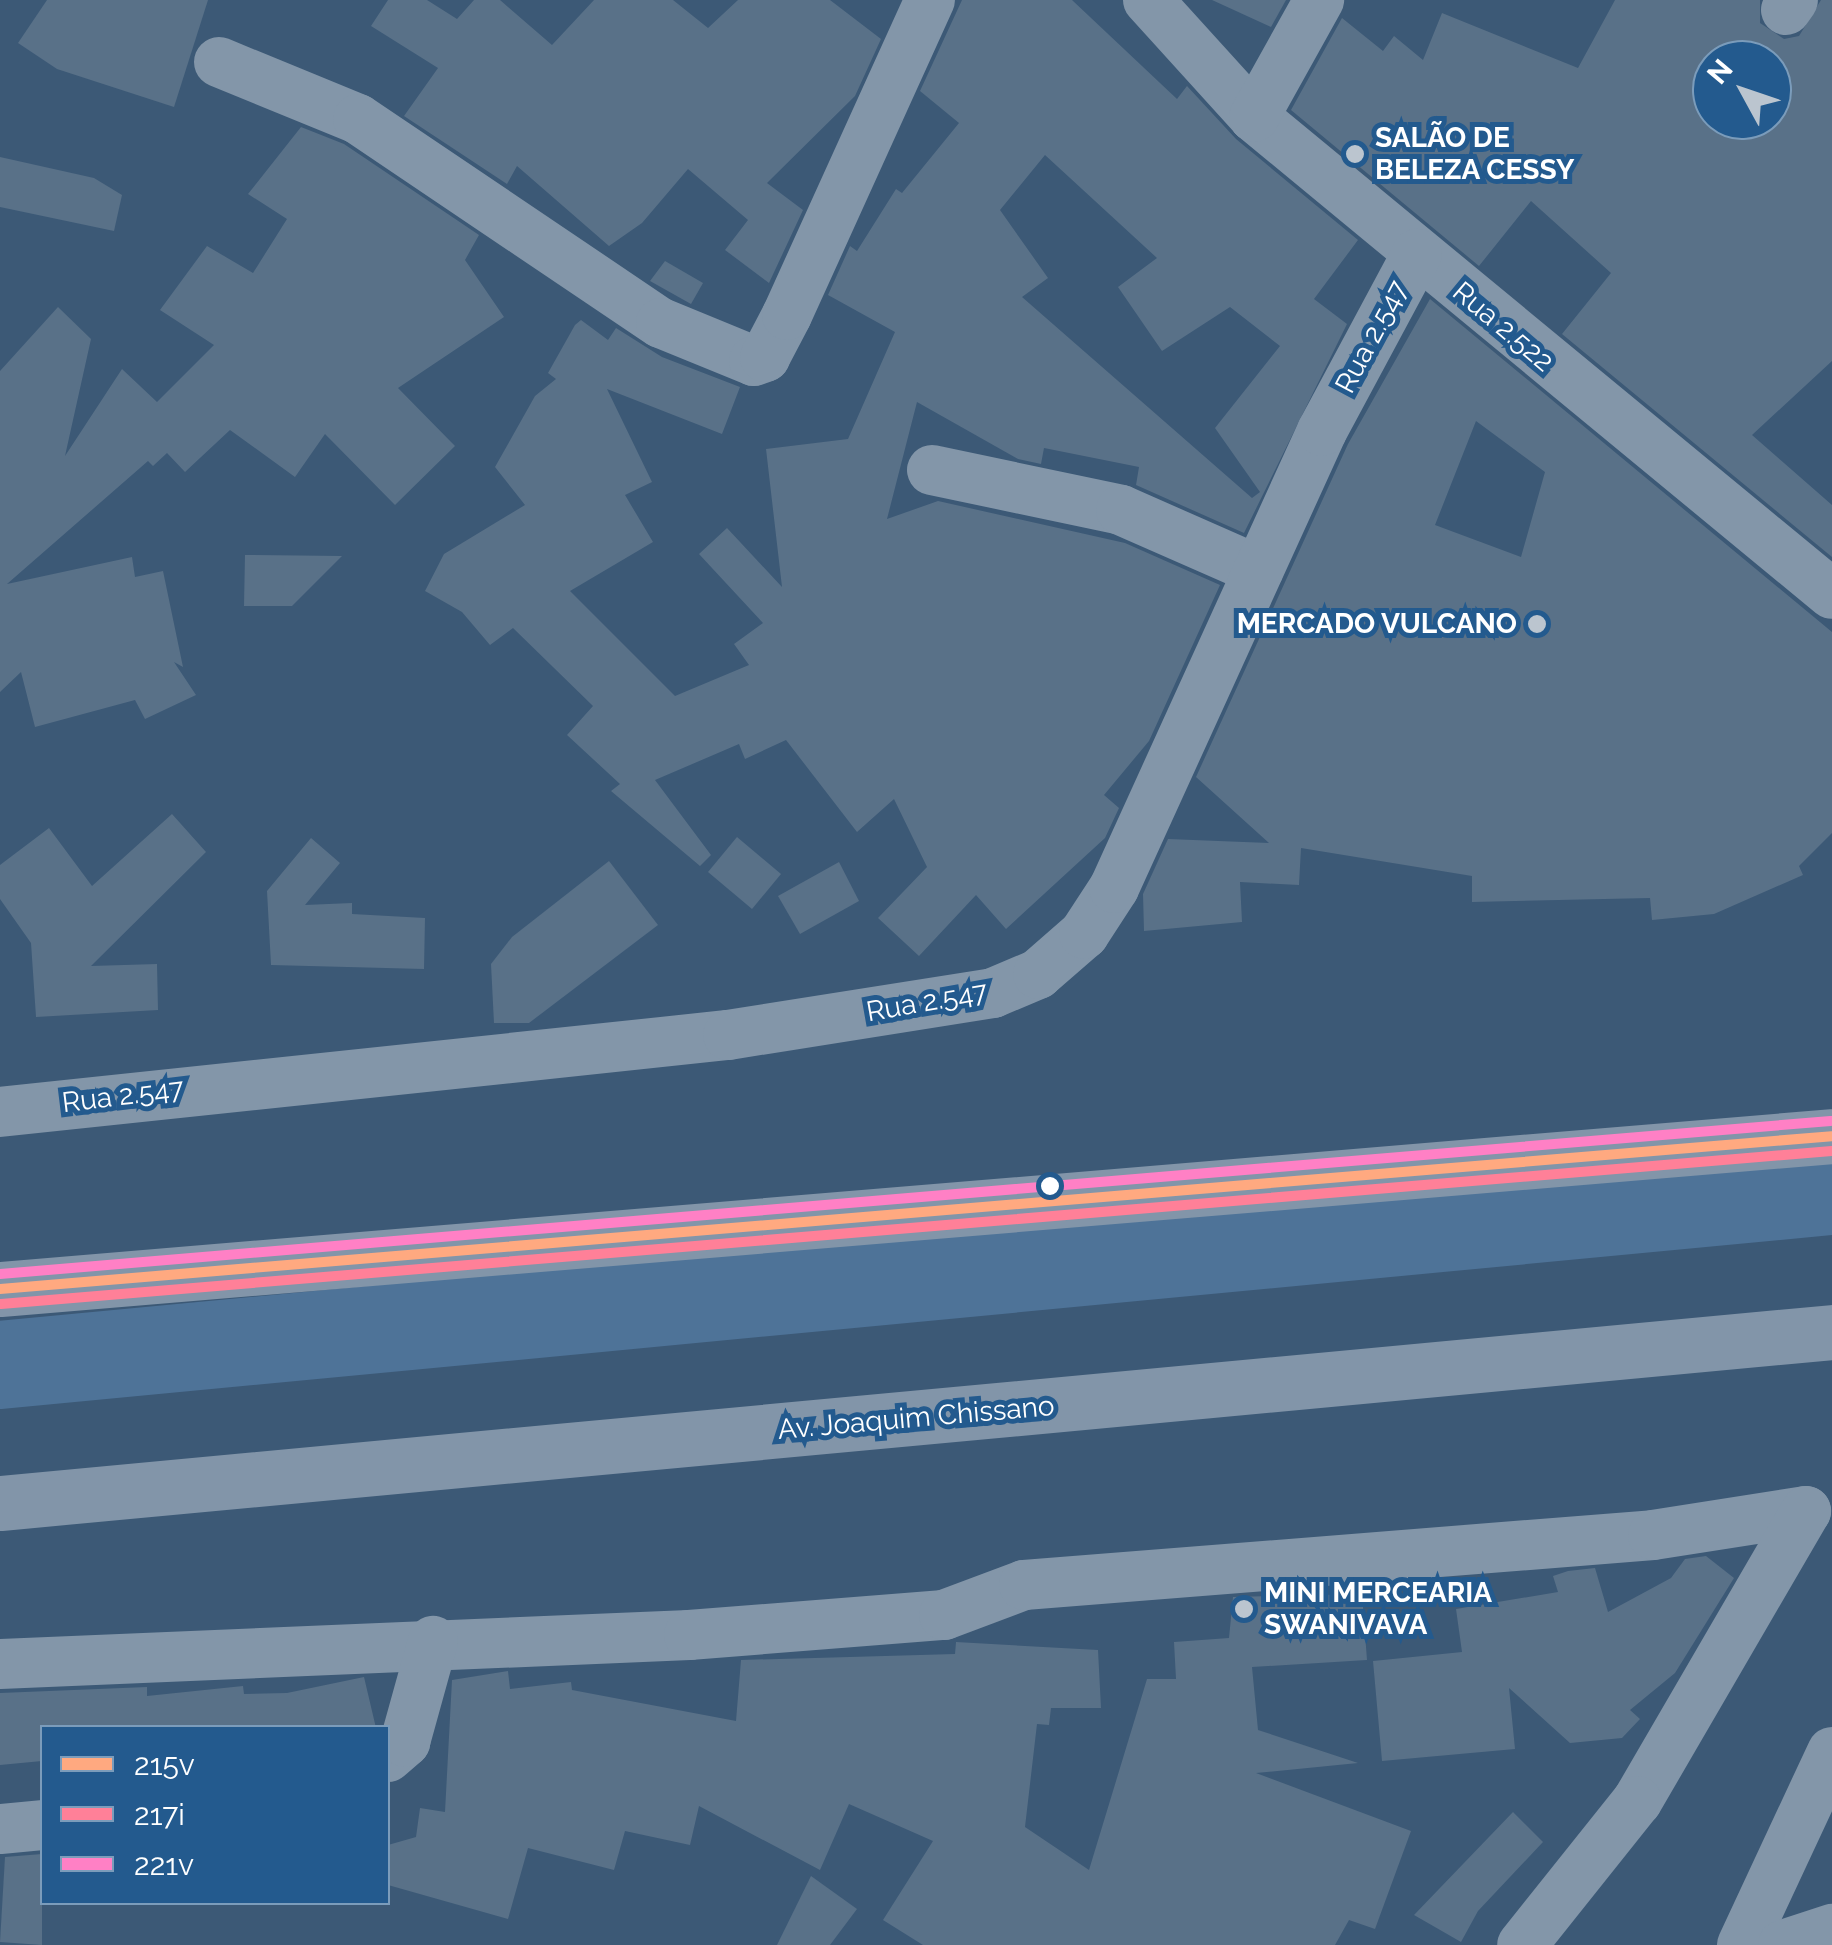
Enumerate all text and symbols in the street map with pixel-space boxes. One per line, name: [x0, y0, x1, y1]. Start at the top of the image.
north arrow: [1692, 40, 1792, 140]
text: N: [1701, 53, 1740, 90]
place label: SALÃO DE BELEZA CESSY: [1375, 121, 1575, 187]
marker: SALÃO DE BELEZA CESSY: [1344, 143, 1366, 165]
street label: Rua 2.547: [1328, 275, 1416, 399]
street label: Rua 2.522: [1446, 275, 1560, 379]
place label: MERCADO VULCANO: [1236, 607, 1517, 641]
marker: MERCADO VULCANO: [1526, 613, 1548, 635]
street label: Rua 2.547: [864, 975, 990, 1029]
street label: Rua 2.547: [60, 1072, 186, 1120]
unlabelled marker: [1040, 1176, 1060, 1196]
street label: Av. Joaquim Chissano: [776, 1389, 1056, 1447]
place label: MINI MERCEARIA SWANIVAVA: [1264, 1576, 1492, 1642]
marker: MINI MERCEARIA SWANIVAVA: [1233, 1598, 1255, 1620]
legend: [40, 1725, 390, 1905]
text: 215v: [134, 1747, 195, 1782]
text: 217i: [134, 1797, 185, 1832]
text: 221v: [134, 1847, 194, 1882]

